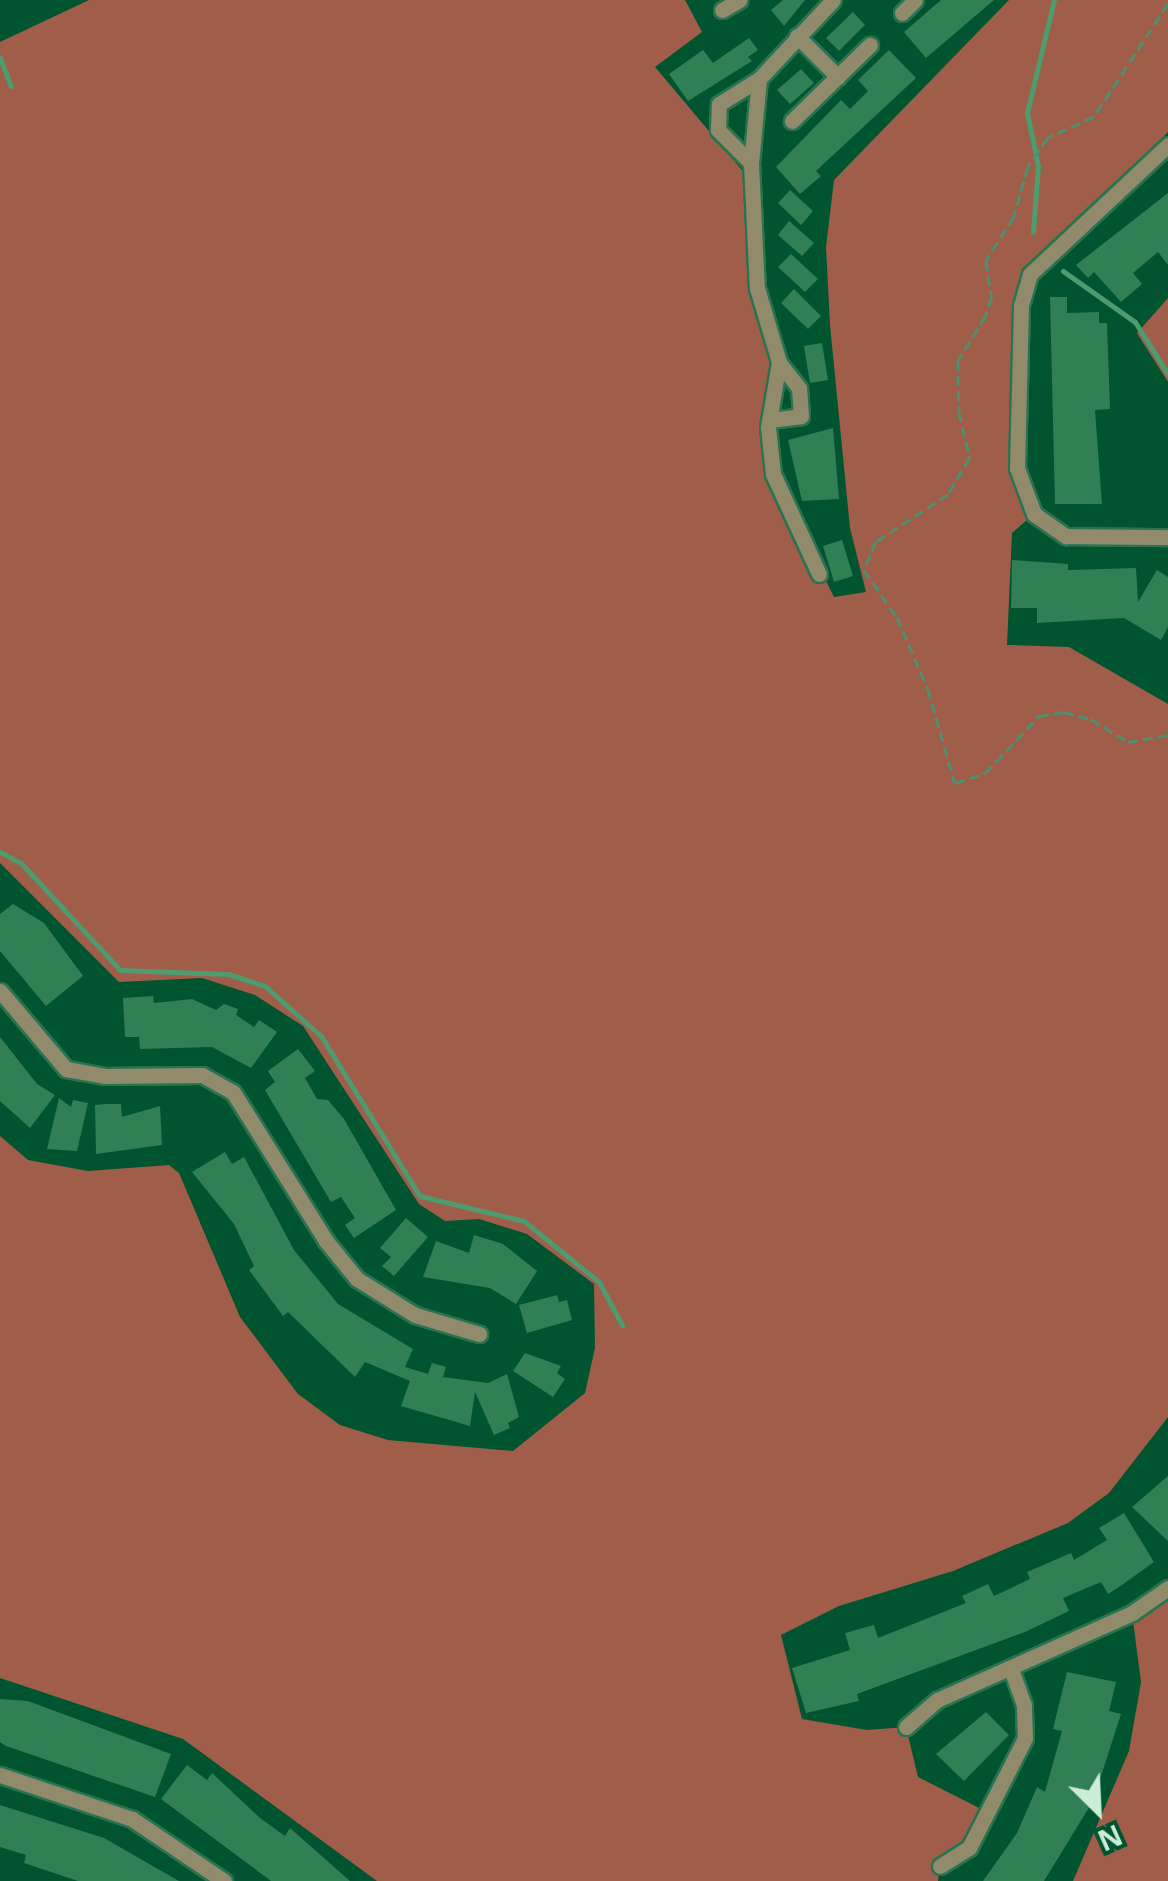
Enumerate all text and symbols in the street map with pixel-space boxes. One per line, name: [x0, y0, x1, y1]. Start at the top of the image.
north arrow: [1048, 1761, 1148, 1861]
text: N: [1092, 1816, 1128, 1860]

